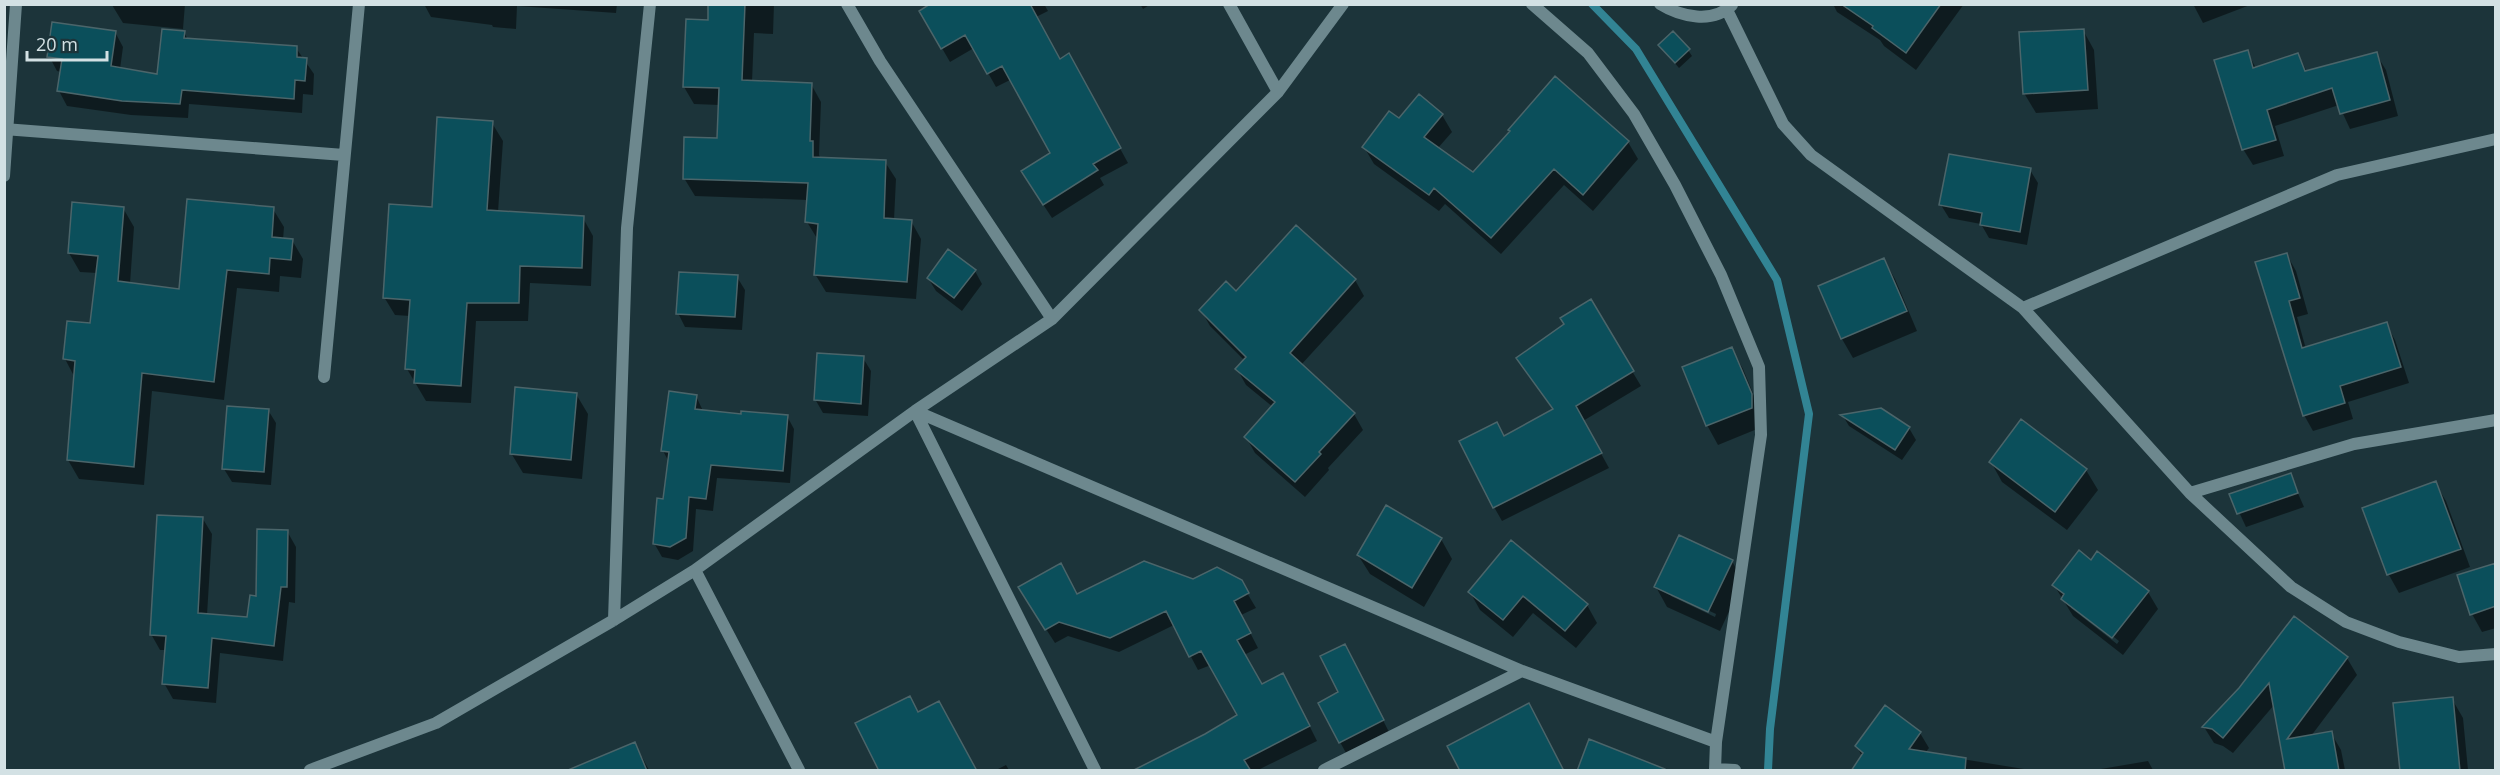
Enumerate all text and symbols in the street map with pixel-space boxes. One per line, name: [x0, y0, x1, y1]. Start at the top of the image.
scale bar: [27, 24, 106, 62]
text: 20 m: [36, 32, 78, 56]

